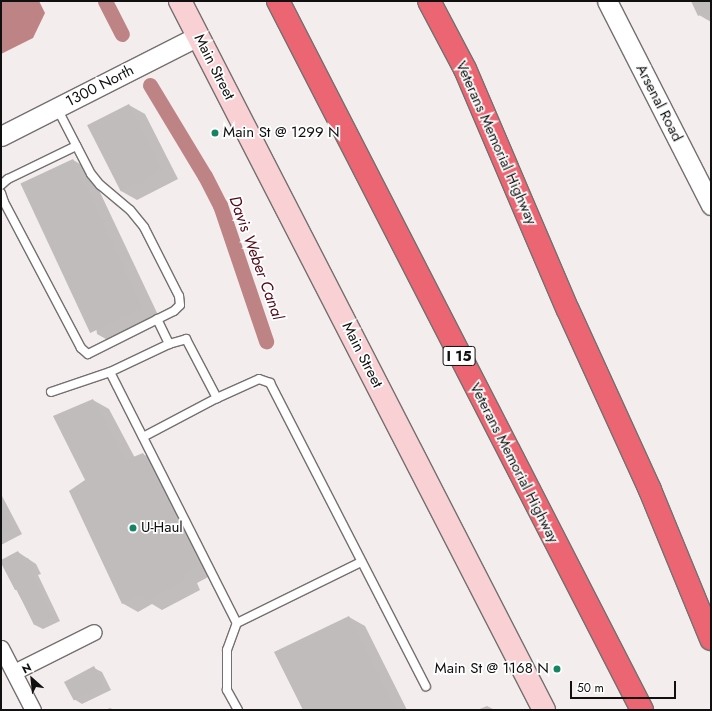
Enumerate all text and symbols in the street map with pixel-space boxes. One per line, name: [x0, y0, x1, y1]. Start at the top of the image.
street label: Main Street: [190, 31, 238, 103]
street label: Veterans Memorial Highway: [452, 58, 540, 228]
street label: 1300 North: [63, 61, 137, 111]
street label: Arsenal Road: [632, 61, 686, 145]
place label: Main St @ 1299 N: [223, 124, 340, 142]
marker: Main St @ 1299 N: [210, 128, 220, 138]
water label: Davis Weber Canal: [225, 193, 287, 323]
street label: Main Street: [338, 319, 386, 391]
road number: I 15: [442, 344, 476, 368]
street label: Veterans Memorial Highway: [466, 380, 562, 546]
place label: U-Haul: [141, 519, 183, 537]
marker: U-Haul: [128, 523, 138, 533]
north arrow: [12, 659, 52, 699]
text: N: [19, 659, 34, 677]
place label: Main St @ 1168 N: [435, 660, 549, 678]
marker: Main St @ 1168 N: [552, 664, 562, 674]
scale bar: [572, 673, 678, 699]
text: 50 m: [577, 679, 604, 697]

